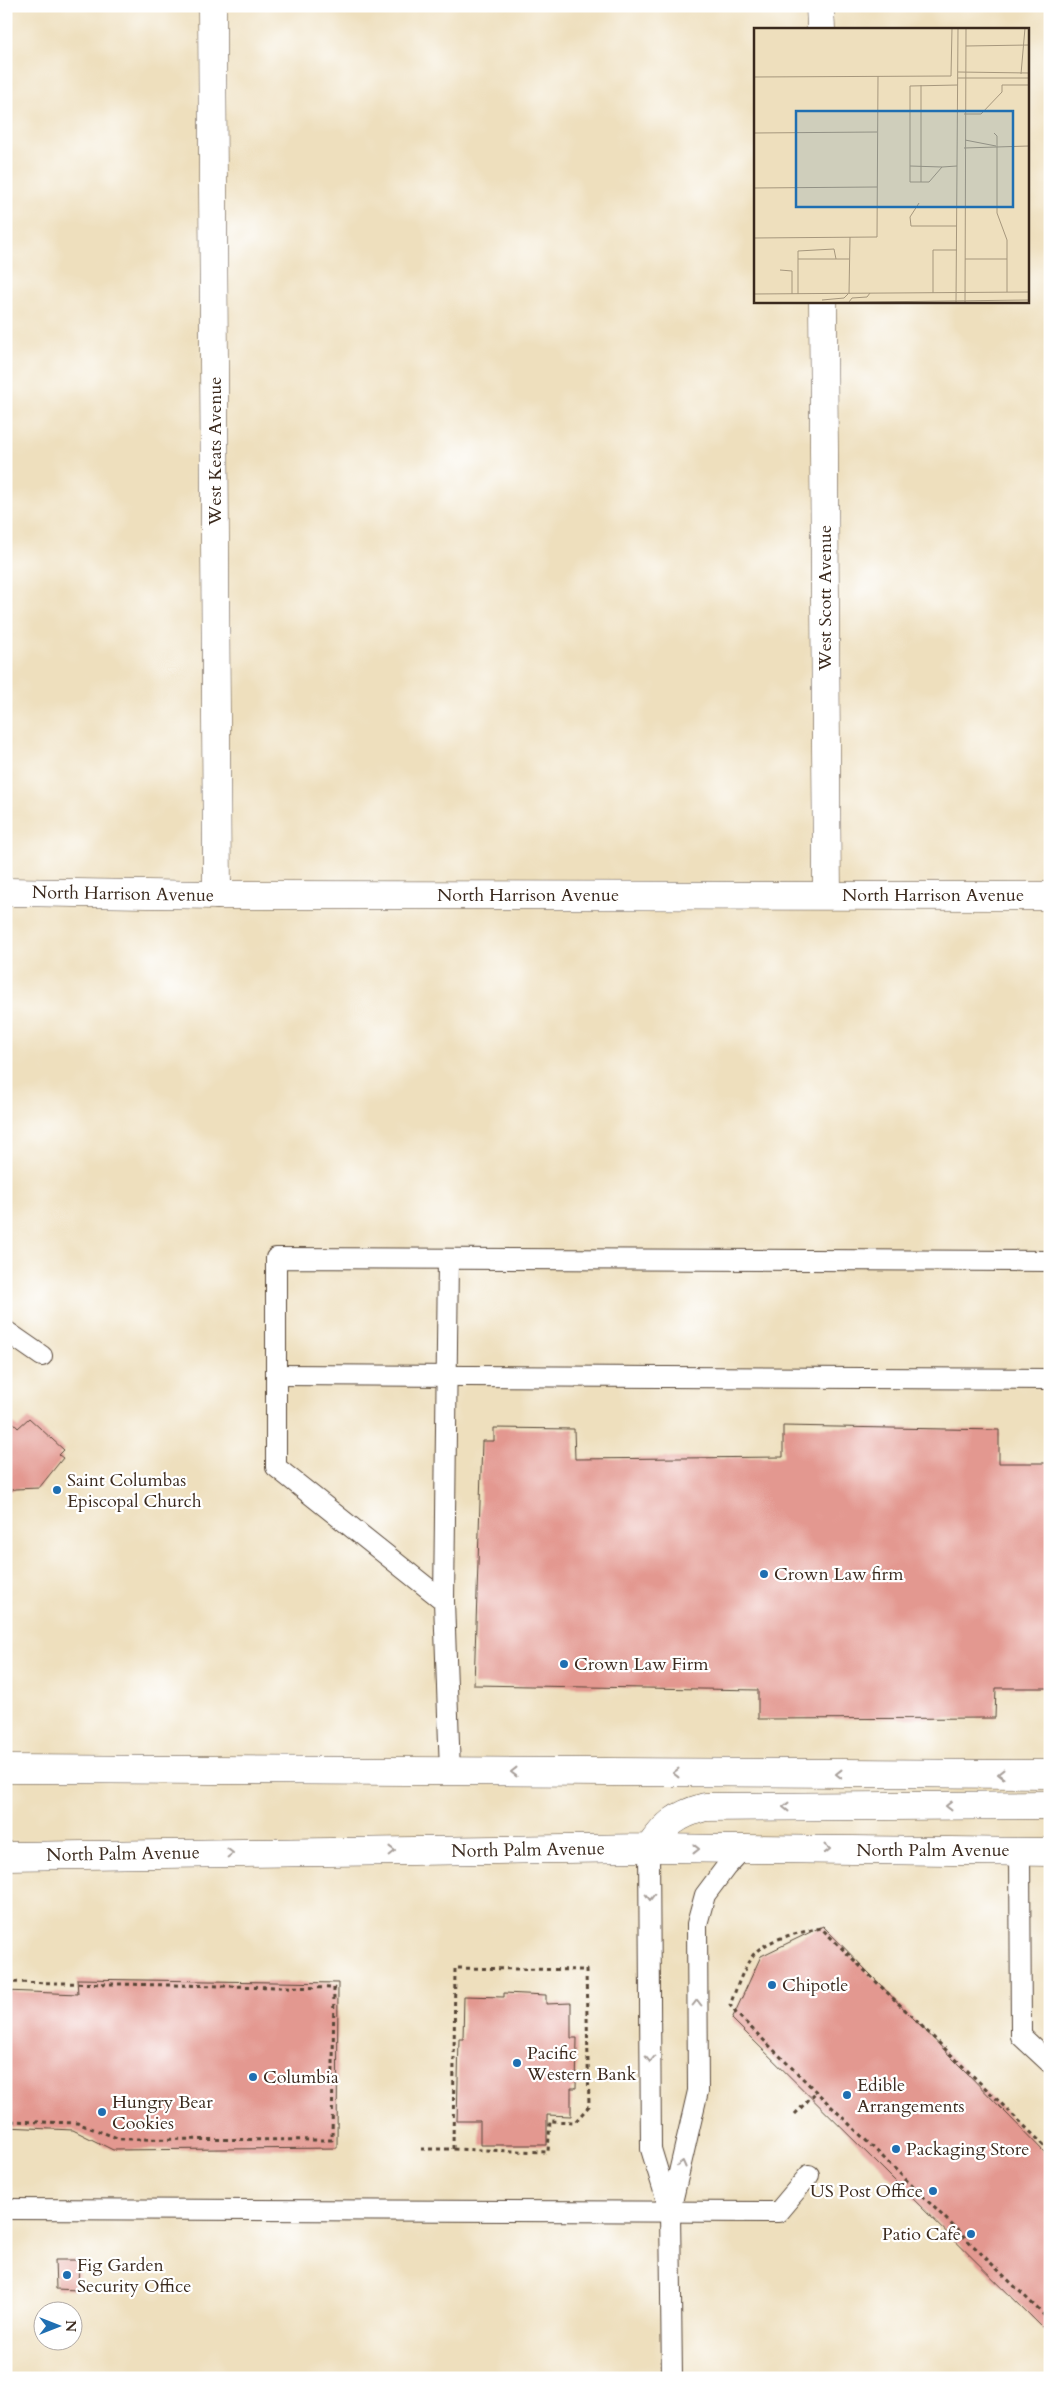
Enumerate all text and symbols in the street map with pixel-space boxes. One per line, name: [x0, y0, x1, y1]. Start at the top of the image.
inset map: [754, 28, 1028, 302]
street label: West Keats Avenue: [203, 377, 228, 526]
street label: West Scott Avenue: [813, 525, 838, 672]
street label: North Harrison Avenue: [32, 880, 214, 908]
street label: North Harrison Avenue: [437, 883, 619, 908]
street label: North Harrison Avenue: [842, 883, 1024, 908]
place label: Saint Columbas Episcopal Church: [67, 1468, 202, 1514]
marker: Saint Columbas Episcopal Church: [51, 1484, 63, 1496]
place label: Crown Law firm: [774, 1562, 904, 1587]
marker: Crown Law firm: [758, 1568, 770, 1580]
place label: Crown Law Firm: [574, 1652, 709, 1677]
marker: Crown Law Firm: [558, 1658, 570, 1670]
one-way arrow: [509, 1767, 517, 1777]
one-way arrow: [672, 1768, 680, 1778]
one-way arrow: [834, 1768, 842, 1779]
one-way arrow: [997, 1769, 1004, 1779]
one-way arrow: [944, 1800, 952, 1811]
one-way arrow: [782, 1802, 790, 1812]
street label: North Palm Avenue: [451, 1836, 605, 1864]
street label: North Palm Avenue: [856, 1838, 1010, 1863]
street label: North Palm Avenue: [46, 1840, 200, 1868]
one-way arrow: [693, 1843, 701, 1854]
one-way arrow: [824, 1844, 831, 1854]
one-way arrow: [389, 1846, 397, 1856]
one-way arrow: [226, 1848, 234, 1858]
one-way arrow: [645, 1894, 655, 1901]
place label: Chipotle: [782, 1973, 848, 1998]
marker: Chipotle: [766, 1979, 778, 1991]
one-way arrow: [692, 1999, 702, 2006]
place label: Pacific Western Bank: [526, 2041, 637, 2087]
one-way arrow: [645, 2056, 655, 2064]
marker: Pacific Western Bank: [511, 2057, 523, 2069]
place label: Columbia: [263, 2065, 339, 2090]
marker: Columbia: [247, 2071, 259, 2083]
place label: Edible Arrangements: [857, 2073, 965, 2119]
marker: Edible Arrangements: [841, 2089, 853, 2101]
place label: Hungry Bear Cookies: [112, 2090, 213, 2136]
marker: Hungry Bear Cookies: [96, 2106, 108, 2118]
place label: Packaging Store: [906, 2137, 1030, 2162]
marker: Packaging Store: [890, 2143, 902, 2155]
one-way arrow: [676, 2159, 687, 2168]
place label: US Post Office: [810, 2179, 923, 2204]
marker: US Post Office: [927, 2185, 939, 2197]
place label: Patio Cafe: [882, 2222, 961, 2247]
marker: Patio Cafe: [965, 2228, 977, 2240]
place label: Fig Garden Security Office: [77, 2253, 191, 2299]
marker: Fig Garden Security Office: [61, 2269, 73, 2281]
north arrow: [32, 2302, 82, 2352]
text: N: [61, 2320, 80, 2332]

